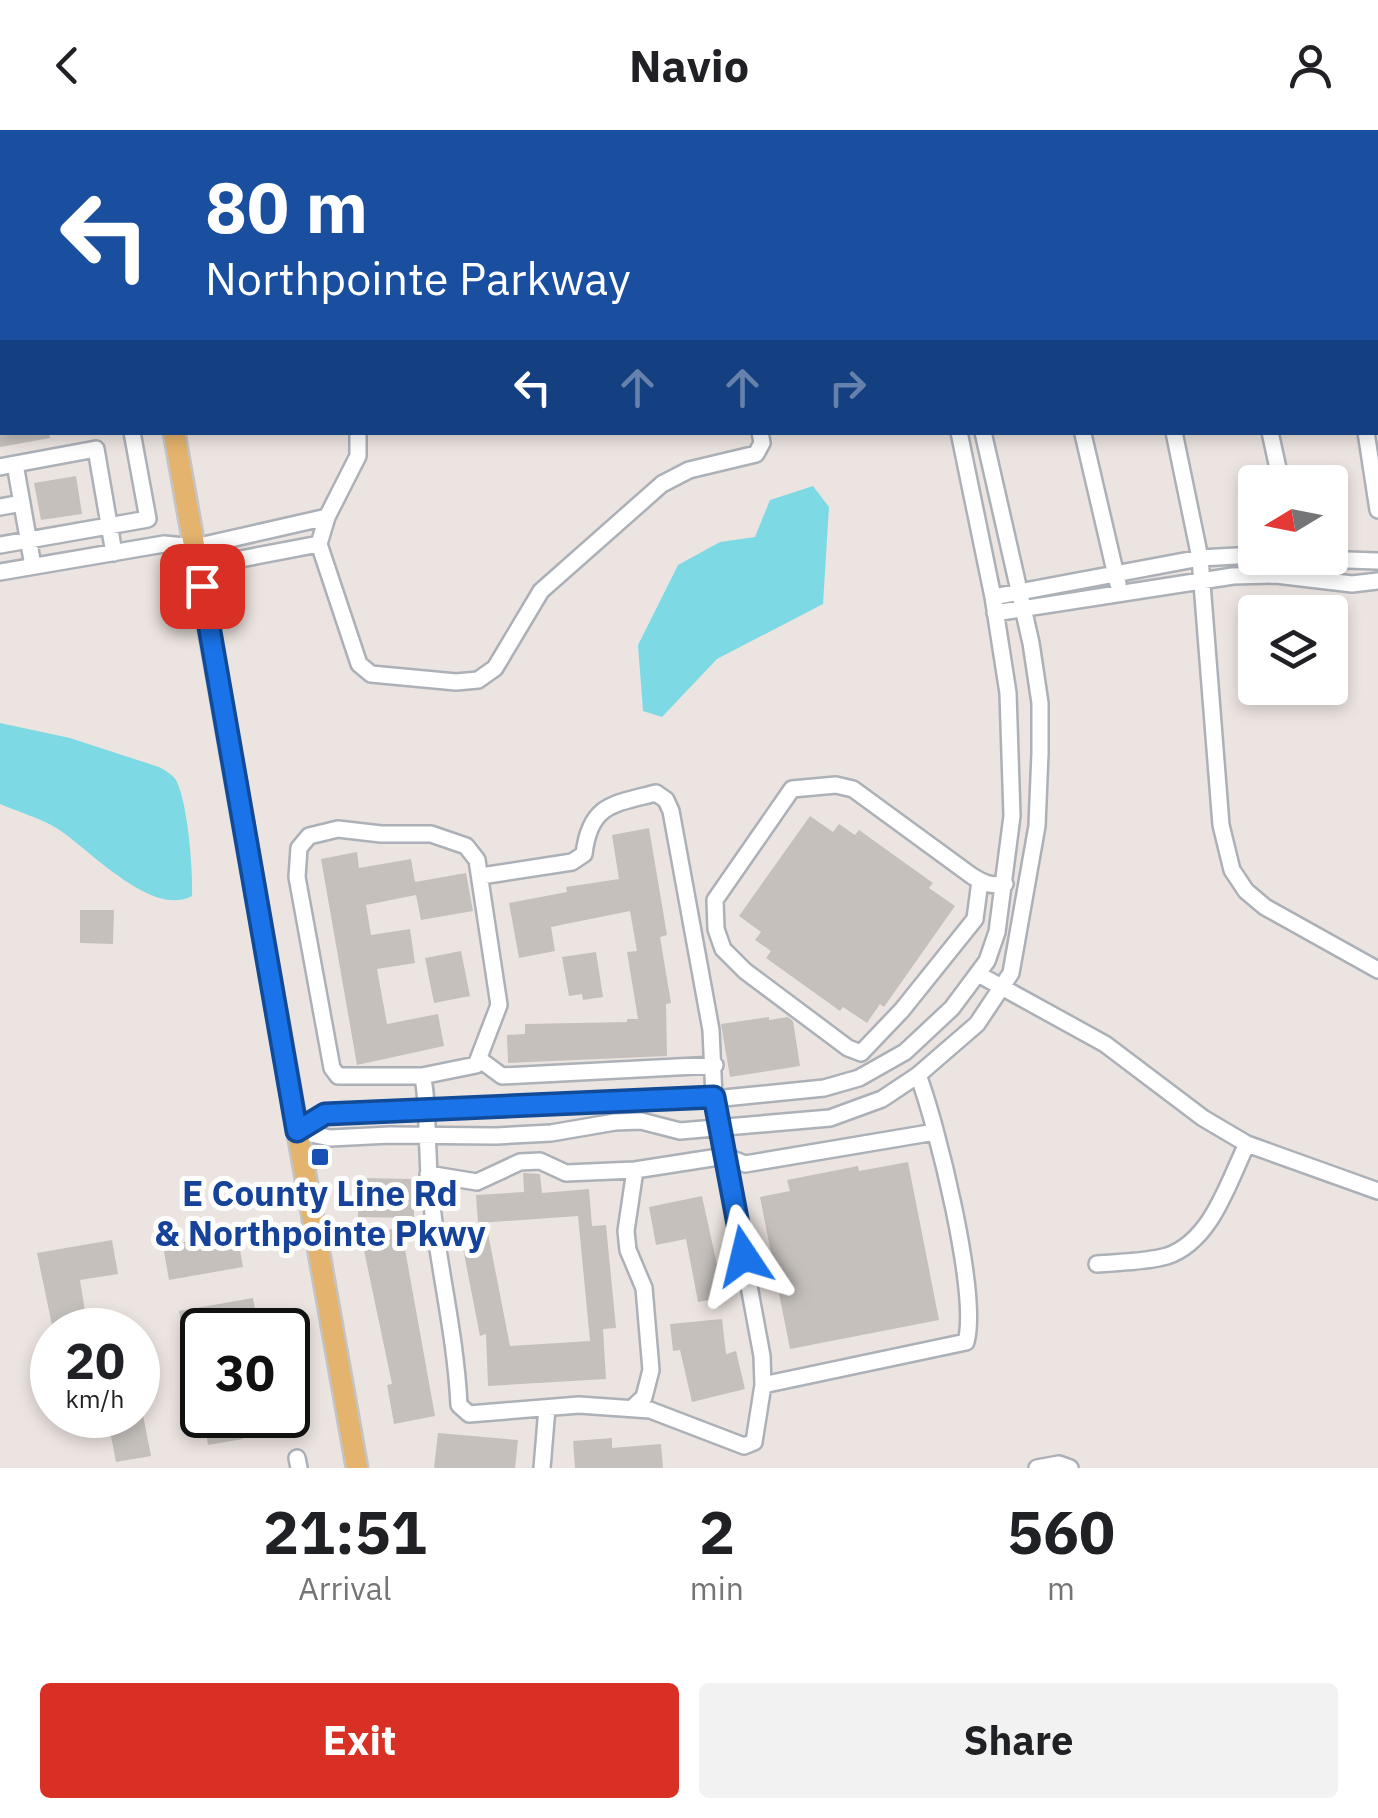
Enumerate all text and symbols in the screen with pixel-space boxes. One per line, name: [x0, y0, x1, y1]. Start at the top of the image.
text: Navio: [629, 36, 749, 94]
icon: back: [40, 38, 95, 93]
icon: person: [1283, 38, 1338, 93]
text: 80 m: [205, 161, 368, 252]
icon: left: [40, 170, 170, 300]
text: Northpointe Parkway: [205, 249, 631, 307]
icon: left: [505, 360, 560, 415]
icon: ahead: [610, 360, 665, 415]
icon: ahead: [715, 360, 770, 415]
icon: right: [820, 360, 875, 415]
north arrow: [1238, 465, 1348, 575]
map controls: [1238, 465, 1348, 705]
pin: [160, 544, 245, 629]
icon: arrive: [175, 559, 230, 614]
button: layers: [1238, 595, 1348, 705]
marker: E County Line Rd & Northpointe Pkwy: [309, 1146, 331, 1168]
place label: E County Line Rd & Northpointe Pkwy: [154, 1170, 486, 1256]
position arrow: [692, 1204, 796, 1308]
speed limit sign: 30: [180, 1308, 310, 1438]
text: 20: [65, 1328, 125, 1393]
text: km/h: [66, 1382, 124, 1415]
text: 21:51: [263, 1492, 427, 1571]
text: 2: [699, 1492, 735, 1571]
text: 560: [1007, 1492, 1115, 1571]
text: Arrival: [298, 1567, 392, 1609]
text: min: [690, 1567, 744, 1609]
text: m: [1047, 1567, 1075, 1609]
button: Exit: [40, 1683, 679, 1798]
button: Share: [699, 1683, 1338, 1798]

